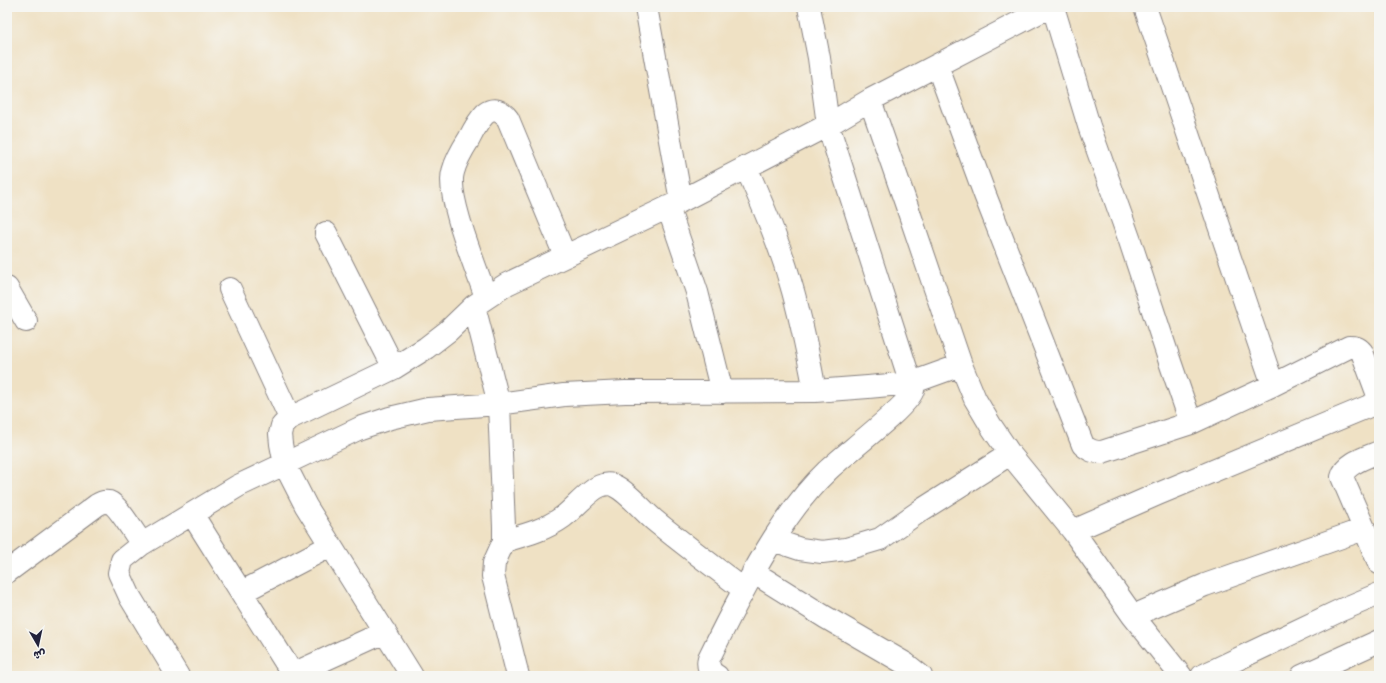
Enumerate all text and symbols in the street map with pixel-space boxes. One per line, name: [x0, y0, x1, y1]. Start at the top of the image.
north arrow: [18, 625, 58, 665]
text: ش: [32, 646, 47, 663]

